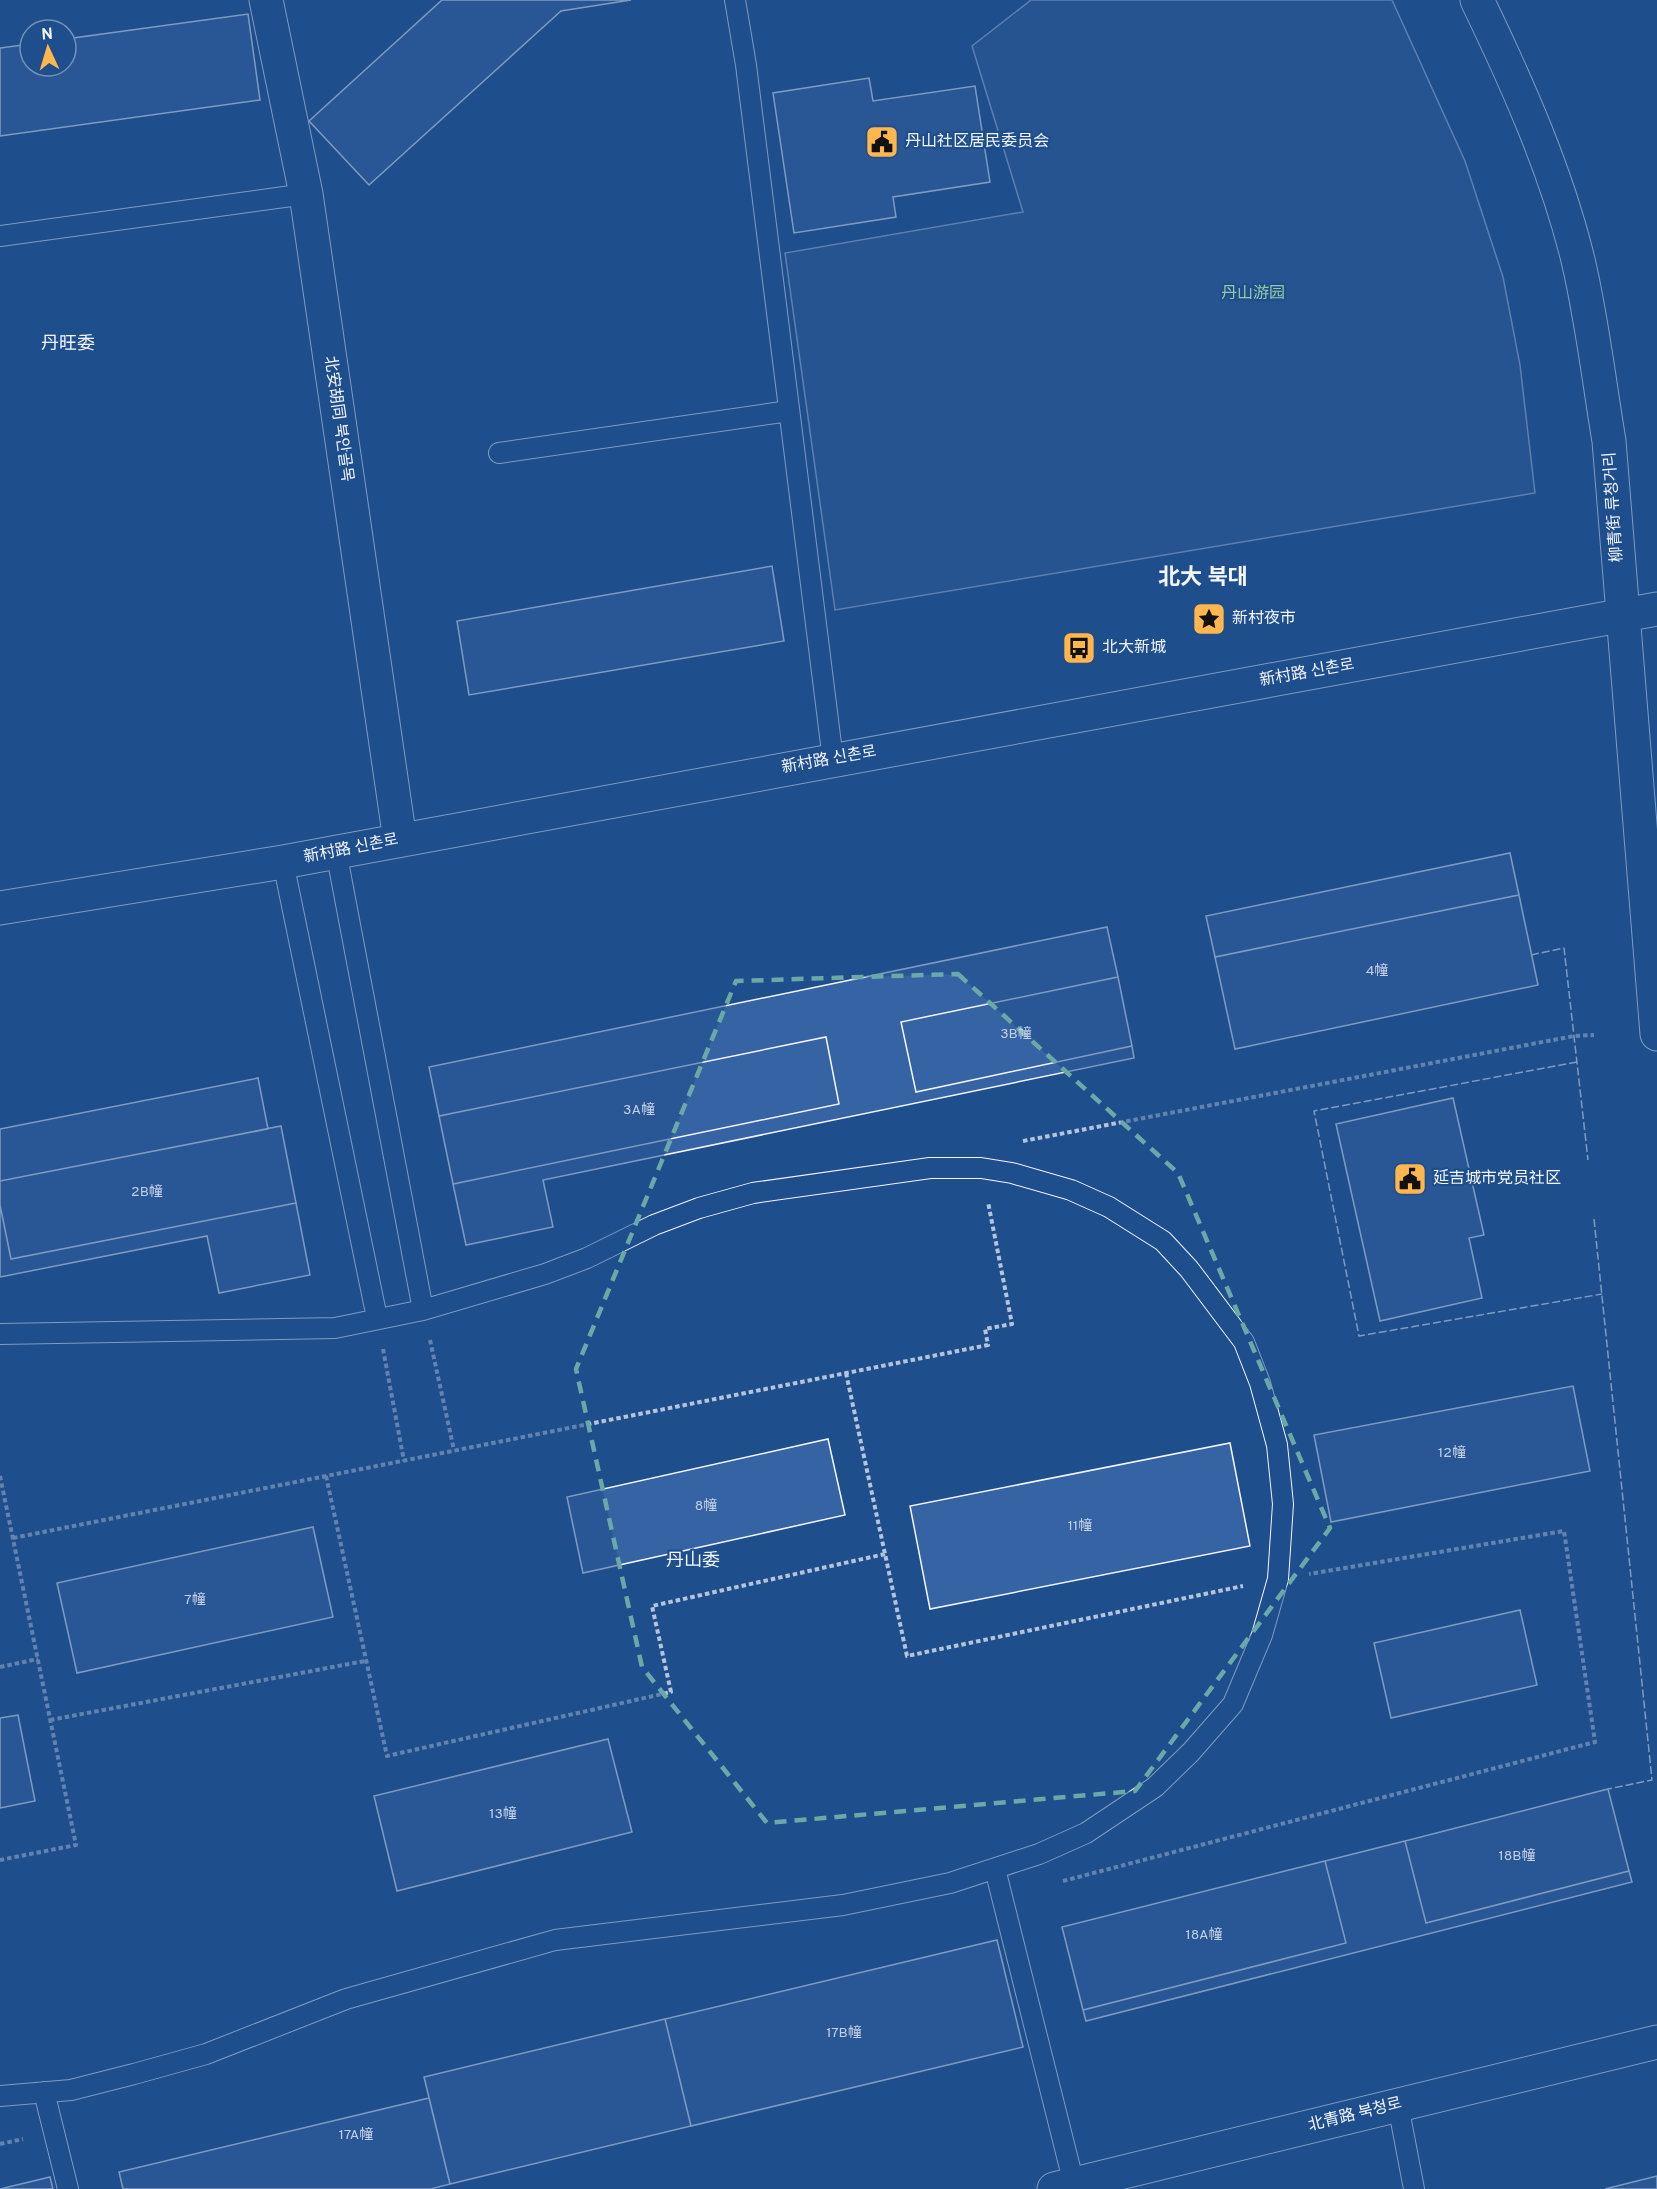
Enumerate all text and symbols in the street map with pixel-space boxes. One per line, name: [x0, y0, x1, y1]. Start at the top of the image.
north arrow: [18, 18, 78, 78]
text: N: [41, 25, 54, 45]
public building icon: 丹山社区居民委员会: [864, 124, 900, 160]
place label: 丹山社区居民委员会: [905, 132, 1049, 152]
park label: 丹山游园: [1221, 284, 1285, 304]
district label: 丹旺委: [41, 333, 95, 356]
street label: 北安胡同 북안골목: [319, 355, 357, 483]
street label: 柳青街 류청거리: [1600, 451, 1628, 563]
district label: 北大 북대: [1158, 565, 1248, 592]
place icon: 新村夜市: [1191, 601, 1227, 637]
place label: 新村夜市: [1232, 609, 1296, 629]
bus stop icon: 北大新城: [1061, 630, 1097, 666]
place label: 北大新城: [1102, 638, 1166, 658]
street label: 新村路 신촌로: [1258, 655, 1356, 691]
street label: 新村路 신촌로: [780, 742, 878, 778]
street label: 新村路 신촌로: [302, 830, 400, 868]
house number: 4幢: [1366, 962, 1388, 980]
house number: 3B幢: [1000, 1025, 1032, 1043]
house number: 3A幢: [623, 1101, 655, 1119]
public building icon: 延吉城市党员社区: [1392, 1161, 1428, 1197]
place label: 延吉城市党员社区: [1433, 1169, 1561, 1189]
house number: 2B幢: [131, 1183, 163, 1201]
house number: 12幢: [1438, 1444, 1466, 1462]
house number: 8幢: [695, 1497, 717, 1515]
house number: 11幢: [1068, 1517, 1092, 1535]
district label: 丹山委: [666, 1550, 720, 1573]
house number: 7幢: [184, 1591, 206, 1609]
house number: 13幢: [489, 1805, 517, 1823]
house number: 18B幢: [1499, 1847, 1535, 1865]
house number: 18A幢: [1185, 1926, 1223, 1944]
house number: 17B幢: [826, 2024, 862, 2042]
street label: 北青路 북청로: [1306, 2094, 1404, 2136]
house number: 17A幢: [339, 2126, 373, 2144]

